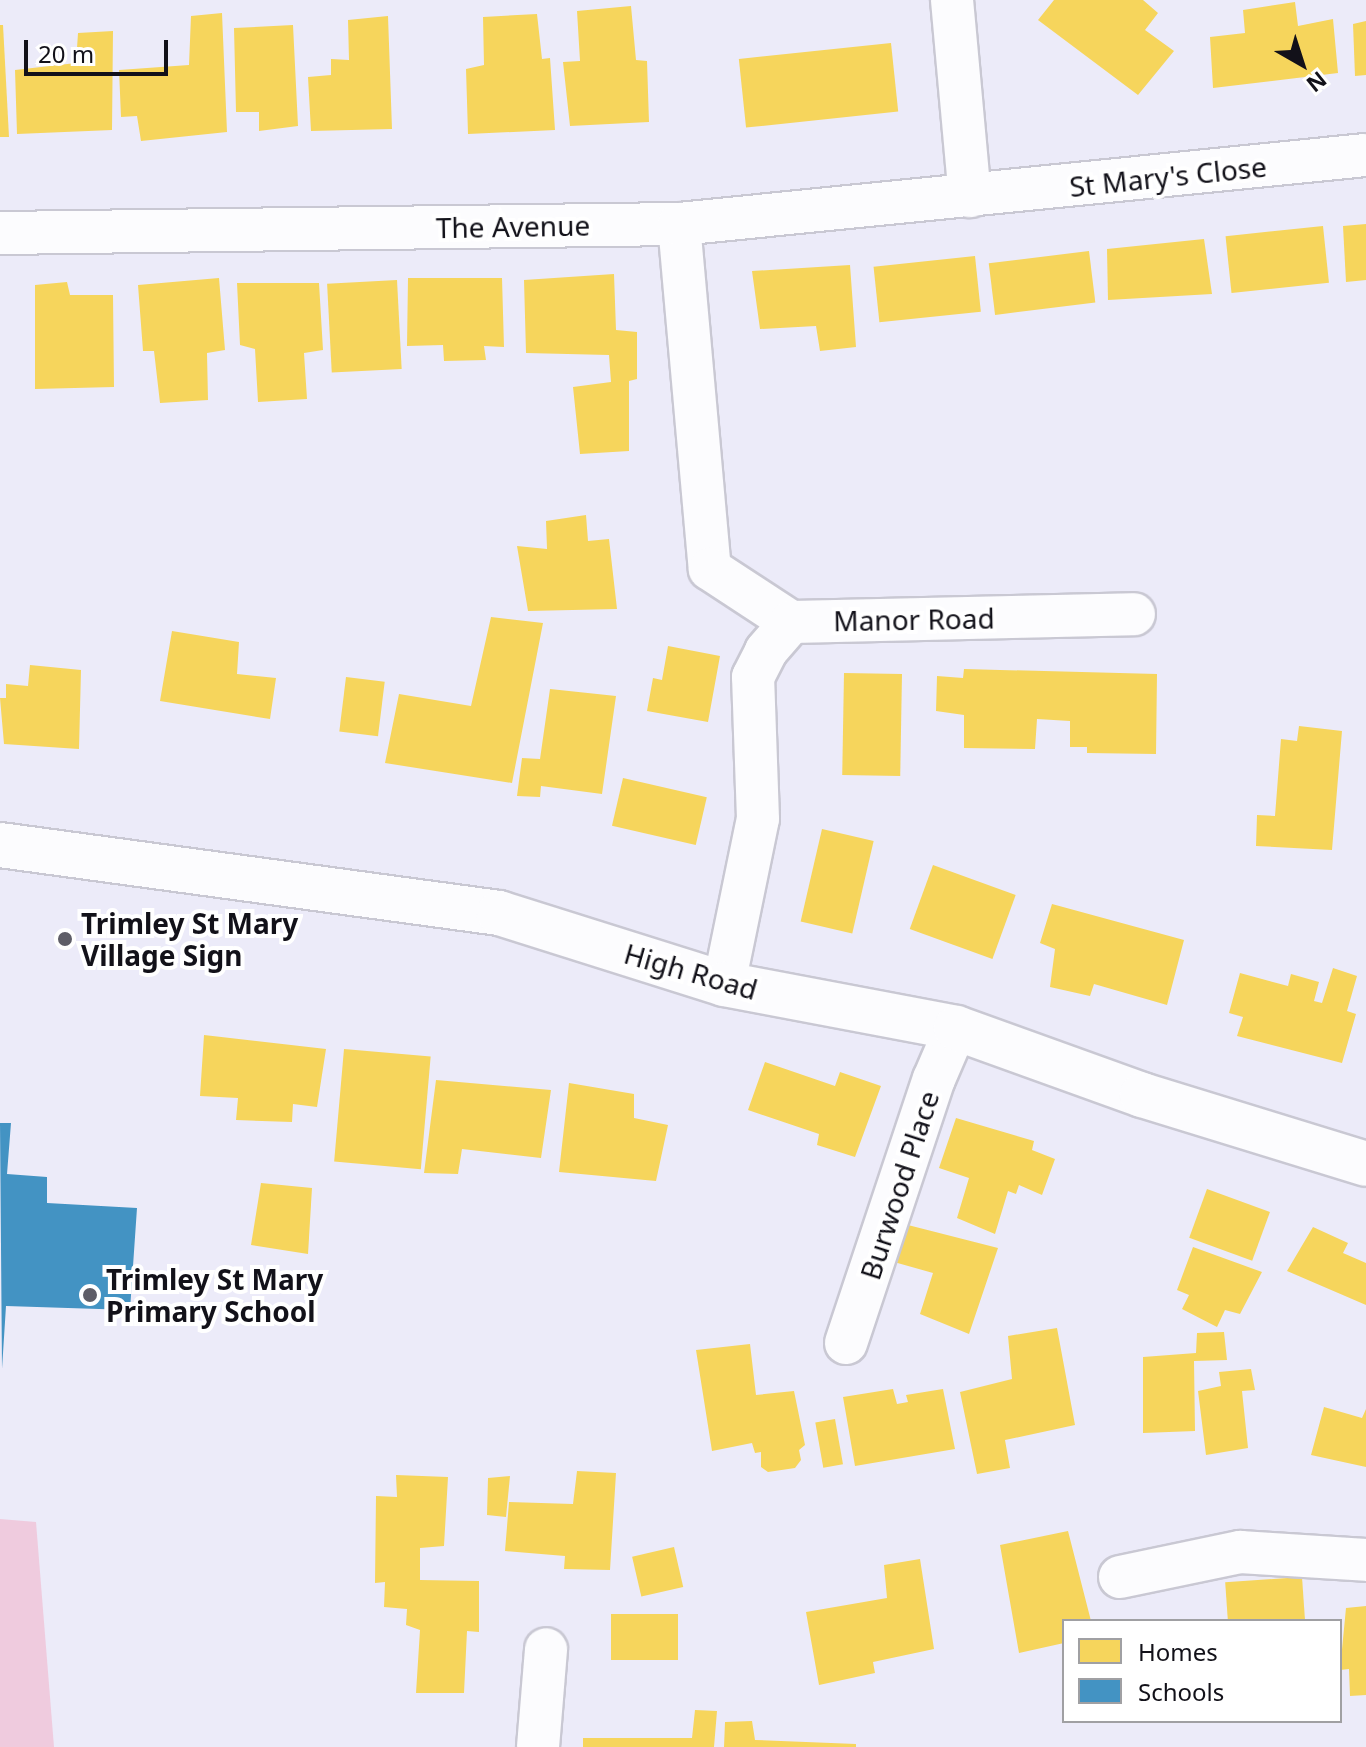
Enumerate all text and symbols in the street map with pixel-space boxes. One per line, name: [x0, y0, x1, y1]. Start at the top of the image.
scale bar: [28, 24, 172, 74]
north arrow: [1262, 24, 1342, 104]
text: 20 m: [38, 37, 94, 70]
text: N: [1301, 65, 1334, 100]
street label: St Mary's Close: [1068, 149, 1268, 203]
street label: The Avenue: [436, 208, 590, 244]
street label: Manor Road: [833, 601, 995, 637]
place label: Trimley St Mary Village Sign: [81, 906, 298, 972]
marker: Trimley St Mary Village Sign: [56, 930, 74, 948]
street label: High Road: [620, 936, 762, 1006]
street label: Burwood Place: [853, 1086, 945, 1284]
place label: Trimley St Mary Primary School: [106, 1262, 323, 1328]
marker: Trimley St Mary Primary School: [81, 1286, 99, 1304]
legend: [1062, 1619, 1342, 1723]
text: Homes: [1138, 1635, 1218, 1668]
text: Schools: [1138, 1675, 1224, 1708]

